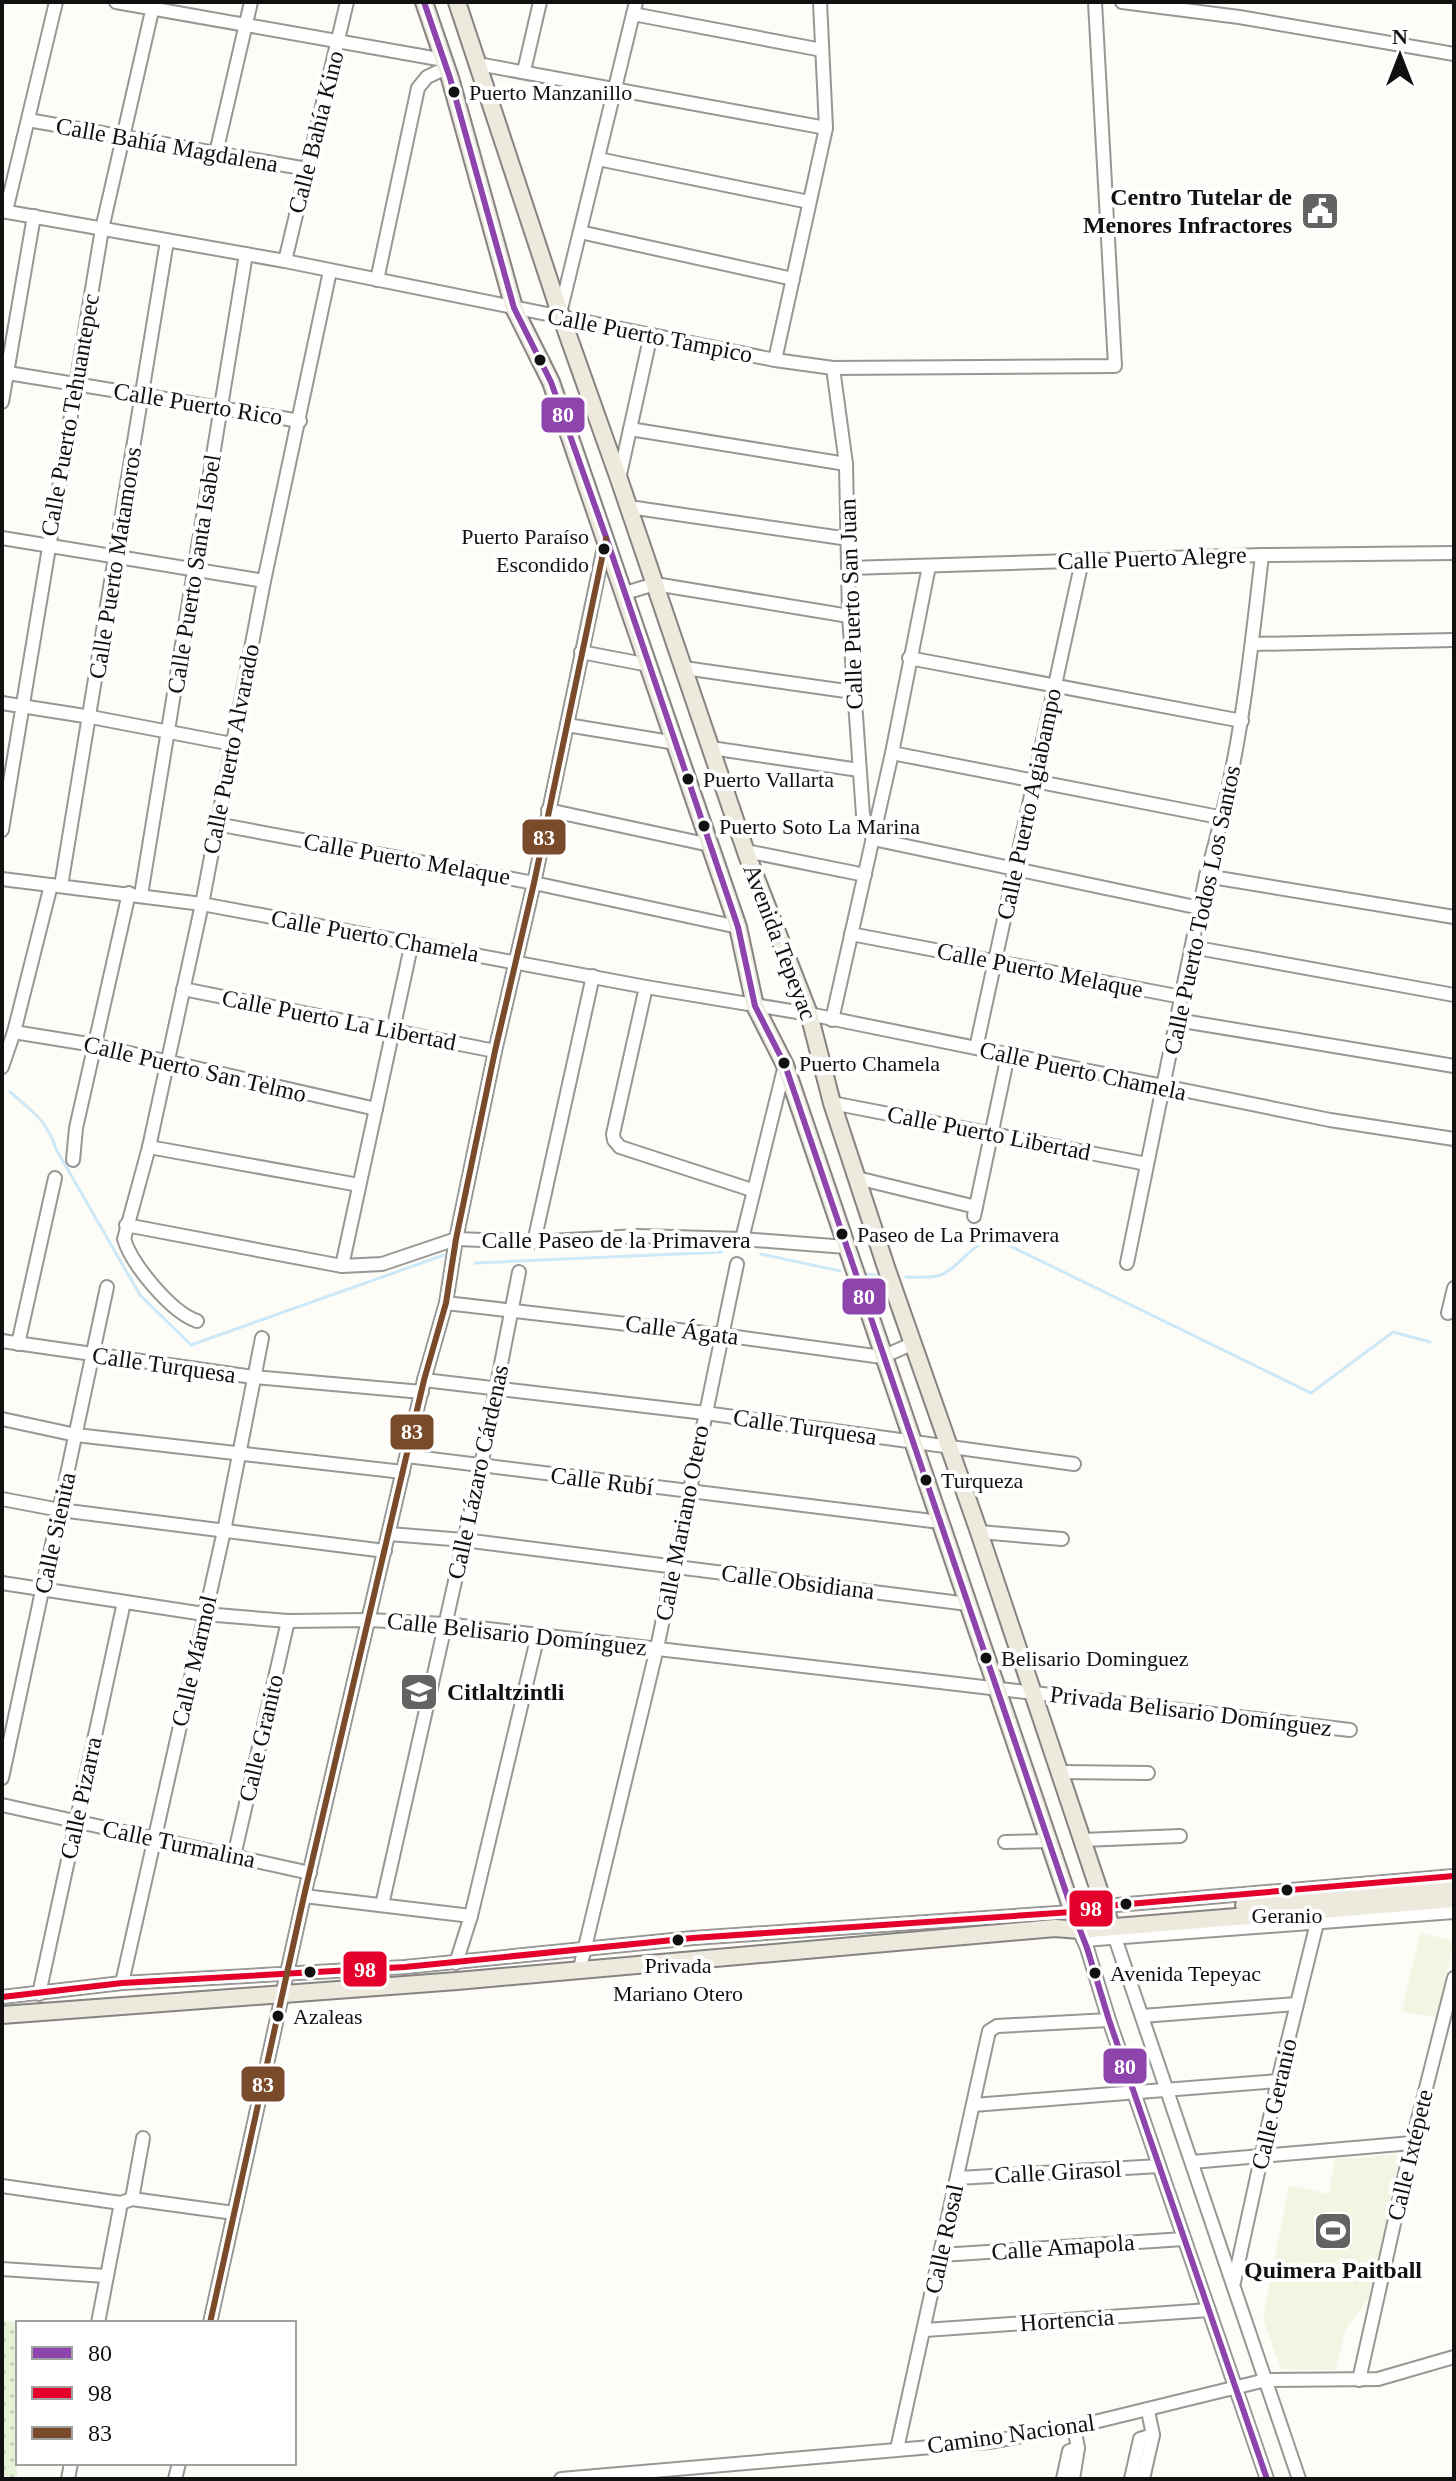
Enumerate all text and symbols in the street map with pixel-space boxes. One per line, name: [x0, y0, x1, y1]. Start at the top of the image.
north arrow: [1360, 16, 1440, 96]
text: N: [1392, 24, 1408, 49]
street label: Calle Bahía Kino: [283, 48, 349, 216]
place label: Puerto Manzanillo: [469, 80, 632, 105]
marker: Puerto Manzanillo: [446, 84, 462, 100]
street label: Calle Bahía Magdalena: [54, 113, 281, 177]
place label: Centro Tutelar de Menores Infractores: [1083, 184, 1292, 238]
public building icon: Centro Tutelar de Menores Infractores: [1299, 190, 1341, 232]
street label: Calle Puerto Tehuantepec: [36, 292, 104, 538]
street label: Calle Puerto Tampico: [545, 302, 755, 368]
unlabelled marker: [532, 352, 548, 368]
street label: Calle Puerto Rico: [112, 378, 284, 430]
line badge: 80: [540, 396, 586, 434]
text: 80: [552, 402, 574, 427]
street label: Calle Puerto Matamoros: [84, 445, 146, 681]
street label: Calle Puerto Santa Isabel: [162, 452, 226, 696]
street label: Calle Puerto San Juan: [834, 498, 868, 710]
place label: Puerto Paraíso Escondido: [461, 524, 589, 577]
marker: Puerto Paraíso Escondido: [596, 541, 612, 557]
street label: Calle Puerto Alegre: [1057, 542, 1247, 574]
street label: Calle Puerto Alvarado: [198, 642, 264, 856]
street label: Calle Puerto Agiabampo: [992, 686, 1066, 922]
street label: Calle Puerto Todos Los Santos: [1159, 763, 1245, 1057]
place label: Puerto Vallarta: [703, 767, 834, 792]
marker: Puerto Vallarta: [680, 771, 696, 787]
place label: Puerto Soto La Marina: [719, 814, 920, 839]
line badge: 83: [521, 818, 567, 856]
marker: Puerto Soto La Marina: [696, 818, 712, 834]
text: 83: [533, 825, 555, 850]
street label: Calle Puerto Melaque: [302, 828, 512, 890]
street label: Avenida Tepeyac: [738, 860, 822, 1024]
street label: Calle Puerto Chamela: [269, 905, 481, 967]
street label: Calle Puerto Melaque: [935, 937, 1145, 1003]
street label: Calle Puerto La Libertad: [220, 985, 458, 1055]
street label: Calle Puerto San Telmo: [81, 1031, 309, 1107]
street label: Calle Puerto Chamela: [977, 1036, 1189, 1106]
place label: Puerto Chamela: [799, 1051, 940, 1076]
marker: Puerto Chamela: [776, 1055, 792, 1071]
street label: Calle Puerto Libertad: [885, 1101, 1093, 1165]
place label: Paseo de La Primavera: [857, 1222, 1059, 1247]
marker: Paseo de La Primavera: [834, 1226, 850, 1242]
street label: Calle Paseo de la Primavera: [481, 1227, 751, 1253]
line badge: 80: [841, 1277, 887, 1316]
text: 80: [853, 1284, 875, 1309]
street label: Calle Ágata: [624, 1310, 740, 1350]
street label: Calle Turquesa: [91, 1342, 238, 1388]
street label: Calle Lázaro Cárdenas: [443, 1362, 513, 1582]
street label: Calle Turquesa: [732, 1404, 879, 1450]
line badge: 83: [389, 1413, 435, 1451]
text: 83: [401, 1419, 423, 1444]
street label: Calle Mariano Otero: [650, 1423, 714, 1623]
street label: Calle Rubí: [549, 1462, 655, 1500]
place label: Turqueza: [941, 1468, 1024, 1493]
street label: Calle Sienita: [29, 1470, 81, 1596]
marker: Turqueza: [918, 1472, 934, 1488]
street label: Calle Obsidiana: [720, 1560, 876, 1604]
street label: Calle Mármol: [166, 1592, 222, 1729]
street label: Calle Belisario Domínguez: [386, 1607, 648, 1661]
place label: Belisario Dominguez: [1001, 1646, 1189, 1671]
marker: Belisario Dominguez: [978, 1650, 994, 1666]
school or university icon: Citlaltzintli: [398, 1671, 440, 1713]
street label: Calle Granito: [234, 1672, 288, 1804]
place label: Citlaltzintli: [447, 1679, 565, 1705]
street label: Privada Belisario Domínguez: [1049, 1681, 1333, 1741]
street label: Calle Pizarra: [55, 1734, 107, 1862]
street label: Calle Turmalina: [100, 1815, 258, 1873]
marker: Geranio: [1279, 1882, 1295, 1898]
line badge: 98: [1068, 1889, 1114, 1928]
text: 98: [1080, 1896, 1102, 1921]
unlabelled marker: [1118, 1896, 1134, 1912]
place label: Geranio: [1252, 1903, 1322, 1928]
marker: Privada Mariano Otero: [670, 1932, 686, 1948]
line badge: 98: [342, 1950, 388, 1988]
place label: Privada Mariano Otero: [613, 1953, 743, 2006]
text: 98: [354, 1957, 376, 1982]
place label: Avenida Tepeyac: [1110, 1961, 1261, 1986]
unlabelled marker: [302, 1964, 318, 1980]
marker: Avenida Tepeyac: [1087, 1965, 1103, 1981]
place label: Azaleas: [293, 2004, 363, 2029]
marker: Azaleas: [270, 2008, 286, 2024]
street label: Calle Geranio: [1246, 2036, 1302, 2172]
line badge: 80: [1102, 2047, 1148, 2085]
text: 80: [1114, 2054, 1136, 2079]
line badge: 83: [240, 2065, 286, 2103]
text: 83: [252, 2072, 274, 2097]
street label: Calle Ixtépete: [1382, 2087, 1438, 2223]
street label: Calle Girasol: [994, 2156, 1123, 2188]
street label: Calle Rosal: [920, 2182, 968, 2296]
sports icon: Quimera Paitball: [1312, 2210, 1354, 2252]
street label: Calle Amapola: [991, 2229, 1136, 2265]
place label: Quimera Paitball: [1244, 2257, 1422, 2283]
street label: Hortencia: [1019, 2304, 1115, 2336]
legend: [16, 2321, 296, 2465]
text: 80: [88, 2340, 112, 2366]
text: 98: [88, 2380, 112, 2406]
street label: Camino Nacional: [926, 2409, 1097, 2459]
text: 83: [88, 2420, 112, 2446]

